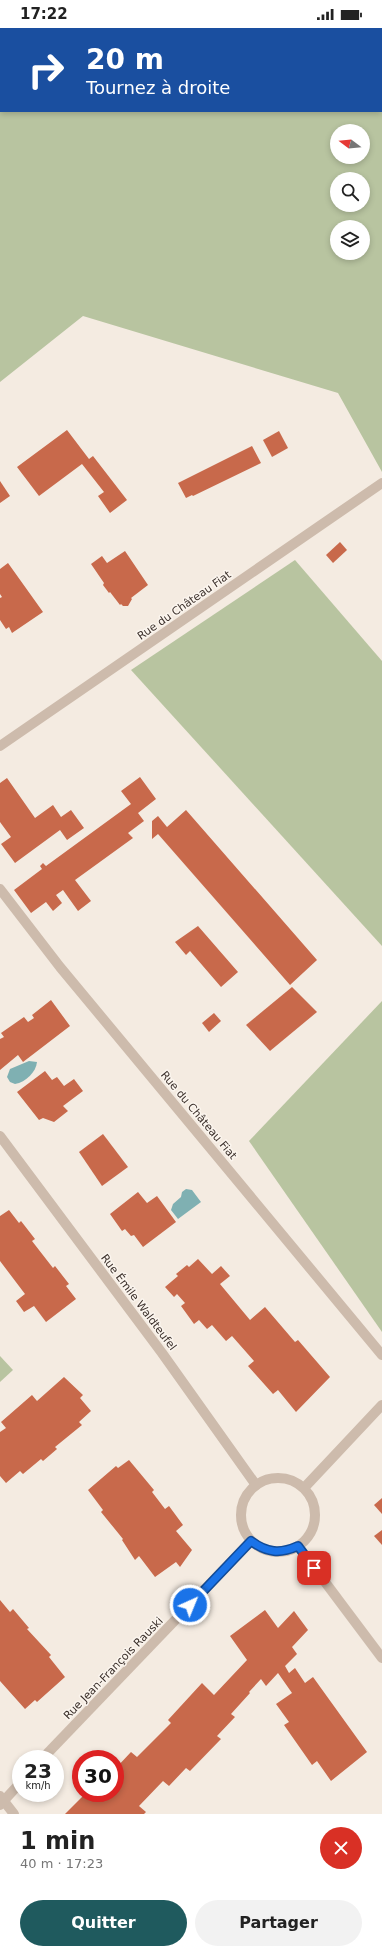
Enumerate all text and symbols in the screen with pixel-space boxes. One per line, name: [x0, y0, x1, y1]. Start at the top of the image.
text: 17:22: [20, 5, 68, 23]
text: 20 m: [86, 43, 164, 76]
icon: right: [20, 44, 72, 96]
text: Tournez à droite: [86, 77, 230, 98]
north arrow: [330, 124, 370, 164]
map controls: [330, 124, 370, 260]
button: search: [330, 172, 370, 212]
button: layers: [330, 220, 370, 260]
street label: Rue du Château Fiat: [135, 568, 234, 643]
street label: Rue du Château Fiat: [158, 1069, 240, 1163]
street label: Rue Émile Waldteufel: [98, 1252, 179, 1353]
pin: [297, 1551, 331, 1585]
icon: arrive: [303, 1557, 325, 1579]
position arrow: [169, 1584, 211, 1626]
street label: Rue Jean-François Rauski: [61, 1614, 166, 1722]
speed limit sign: 30: [72, 1750, 124, 1802]
text: 23: [24, 1759, 52, 1783]
text: km/h: [25, 1780, 51, 1791]
text: 1 min: [20, 1827, 95, 1855]
button: close: [320, 1827, 362, 1869]
text: 40 m · 17:23: [20, 1856, 103, 1871]
button: Quitter: [20, 1900, 187, 1946]
button: Partager: [195, 1900, 362, 1946]

